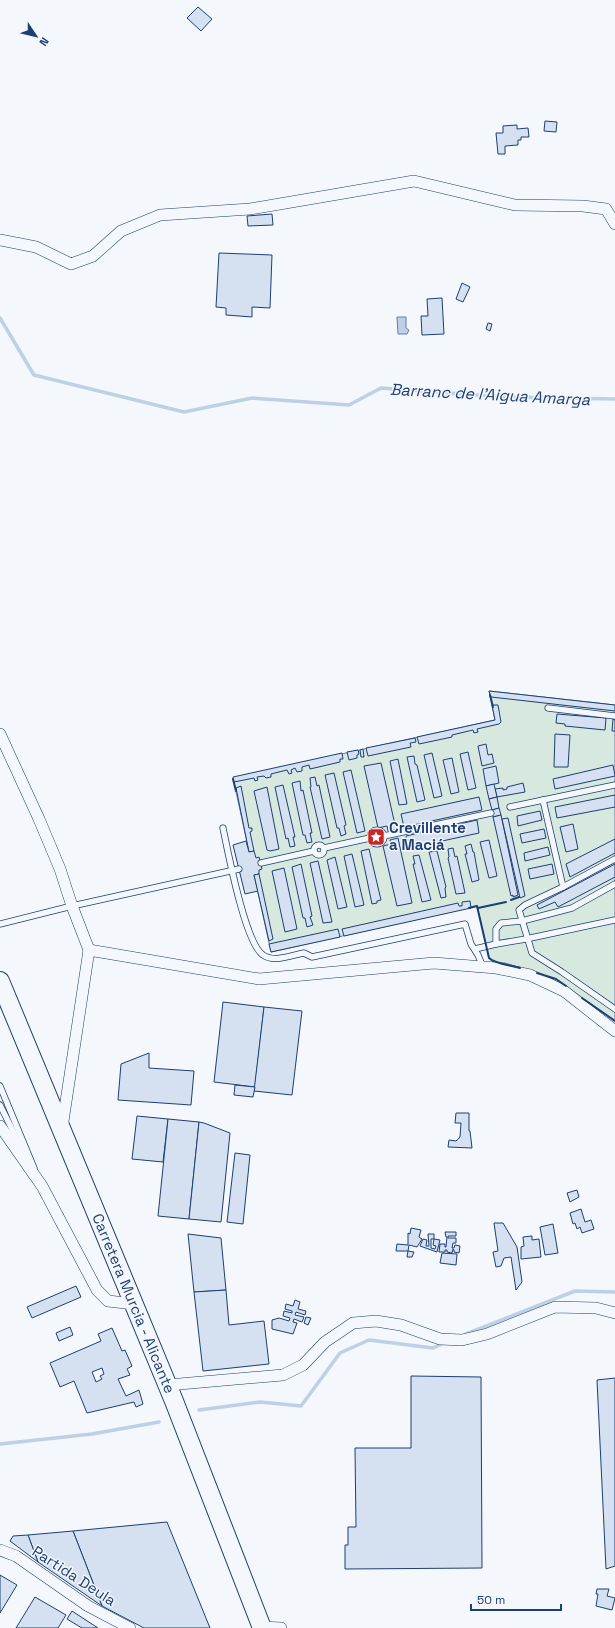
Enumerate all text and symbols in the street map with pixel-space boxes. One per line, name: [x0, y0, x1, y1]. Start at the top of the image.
north arrow: [16, 16, 56, 56]
text: N: [36, 35, 52, 49]
water label: Barranc de l'Aigua Amarga: [389, 379, 591, 410]
place label: Crevillente a Maciá: [389, 818, 466, 854]
place icon: Crevillente a Maciá: [366, 827, 386, 847]
street label: Carretera Murcia - Alicante: [88, 1211, 180, 1396]
street label: Partida Deula: [29, 1541, 120, 1610]
scale bar: [471, 1586, 561, 1612]
text: 50 m: [477, 1592, 505, 1608]

